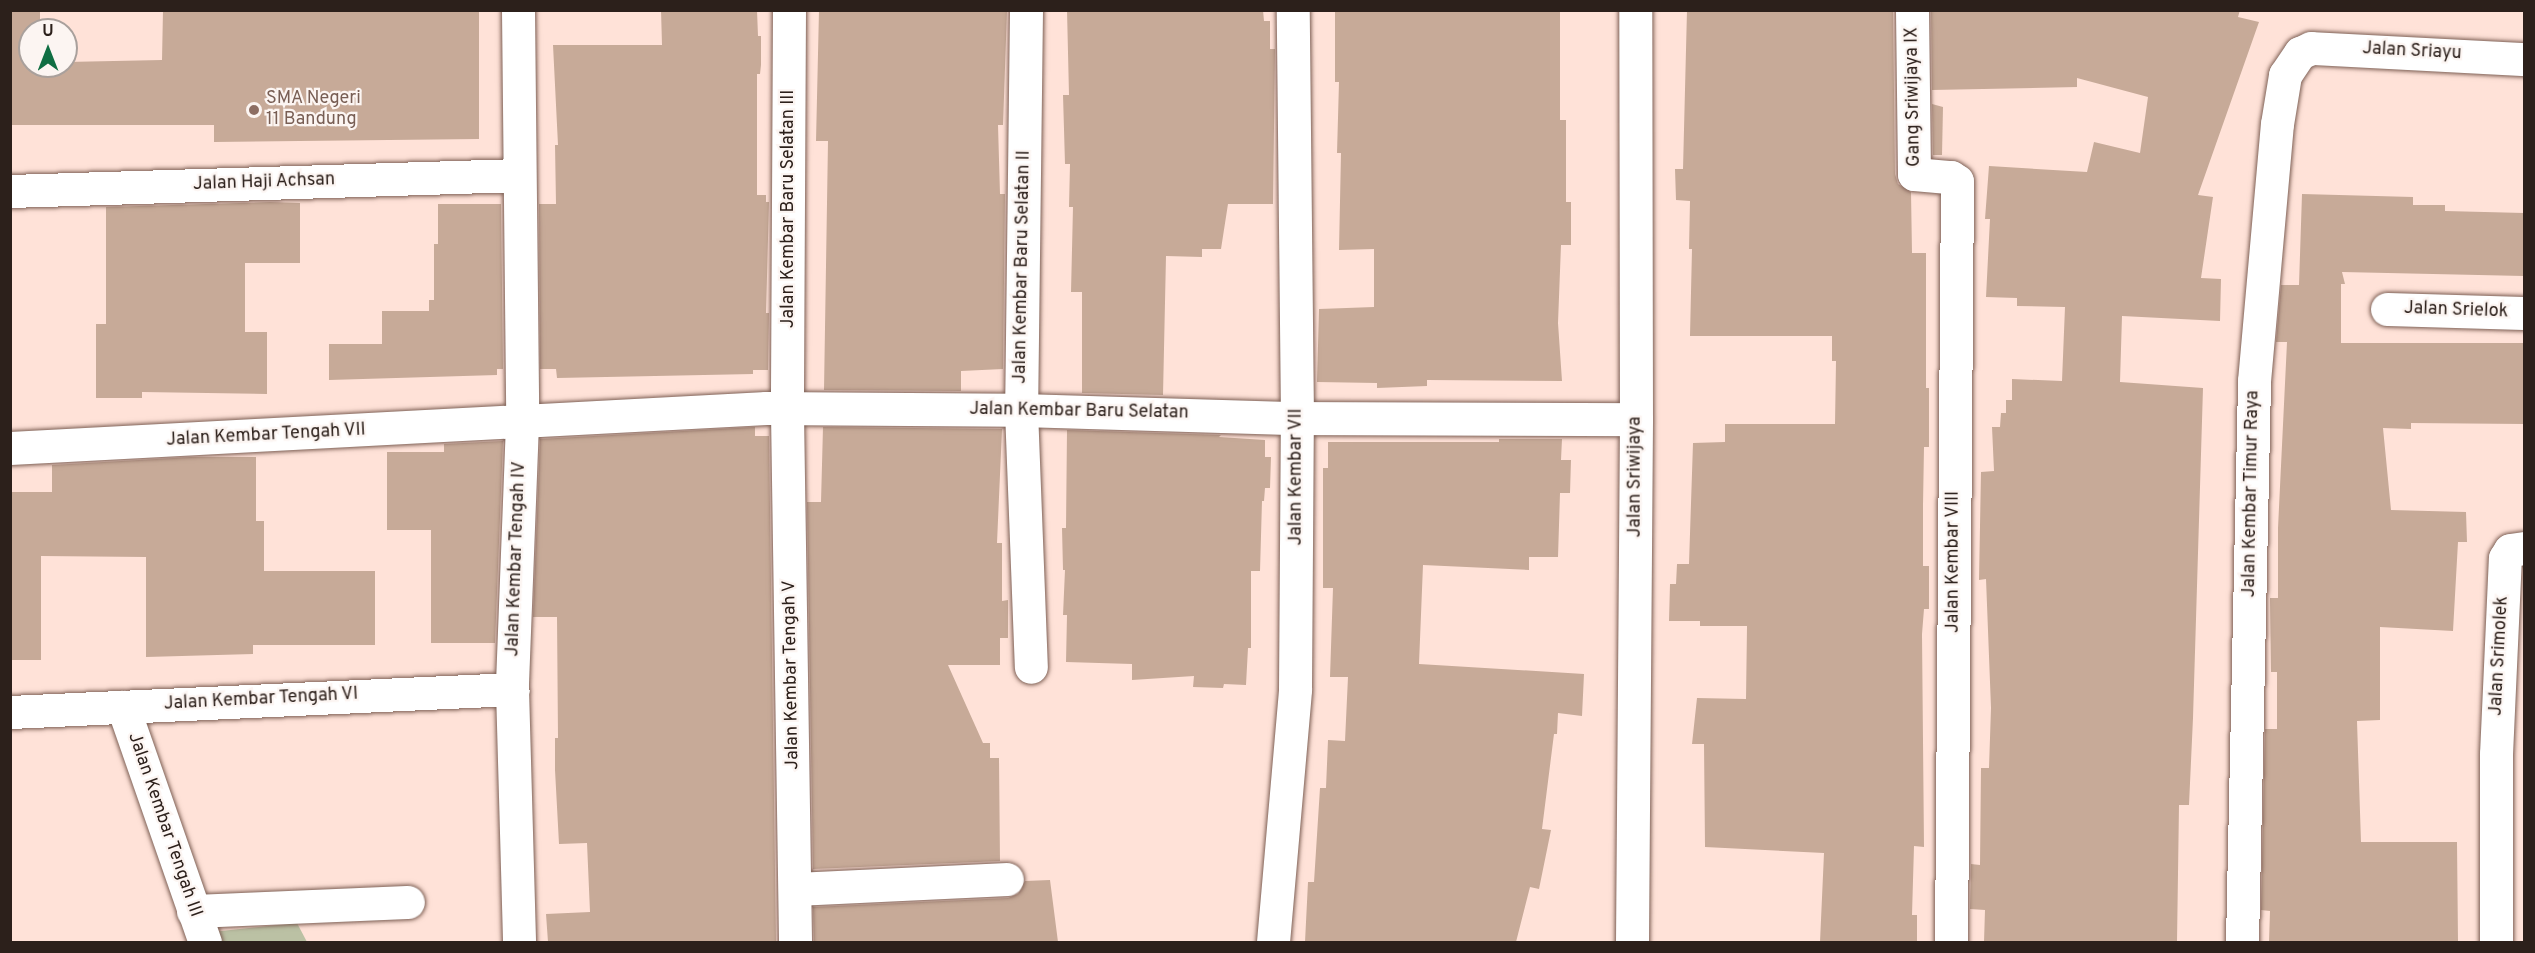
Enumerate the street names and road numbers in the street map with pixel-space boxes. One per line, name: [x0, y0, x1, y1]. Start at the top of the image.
street label: Gang Sriwijaya IX: [1902, 27, 1926, 167]
street label: Jalan Sriayu: [2362, 39, 2462, 65]
street label: Jalan Kembar Baru Selatan III: [778, 90, 800, 328]
street label: Jalan Kembar Baru Selatan II: [1010, 150, 1036, 384]
street label: Jalan Haji Achsan: [192, 170, 336, 196]
street label: Jalan Srielok: [2403, 298, 2509, 324]
street label: Jalan Kembar Timur Raya: [2239, 390, 2265, 598]
street label: Jalan Kembar Baru Selatan: [969, 399, 1189, 425]
street label: Jalan Kembar VII: [1286, 408, 1308, 546]
street label: Jalan Sriwijaya: [1625, 417, 1647, 537]
street label: Jalan Kembar Tengah VII: [165, 420, 367, 452]
street label: Jalan Kembar Tengah IV: [503, 461, 531, 657]
street label: Jalan Kembar VIII: [1943, 491, 1965, 633]
street label: Jalan Kembar Tengah V: [780, 579, 804, 771]
street label: Jalan Srimolek: [2486, 596, 2514, 716]
street label: Jalan Kembar Tengah VI: [163, 684, 359, 716]
street label: Jalan Kembar Tengah III: [122, 730, 206, 920]

